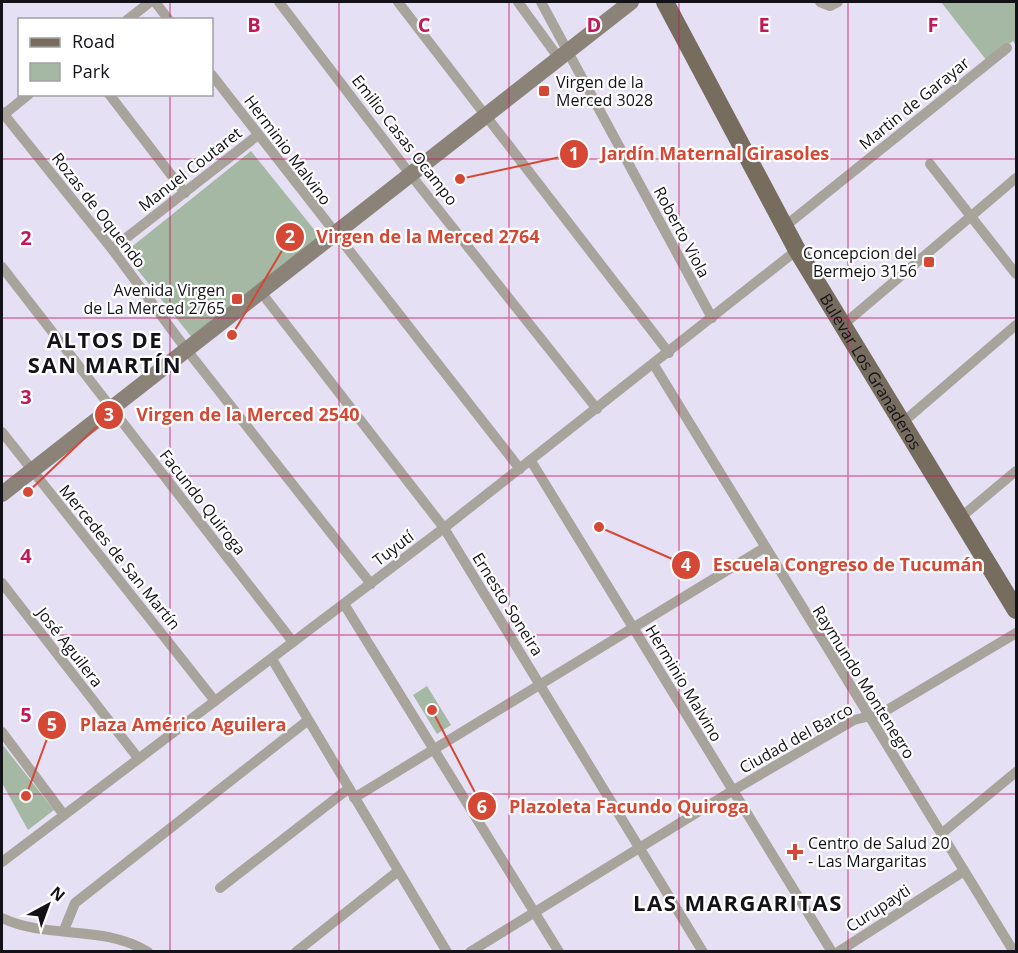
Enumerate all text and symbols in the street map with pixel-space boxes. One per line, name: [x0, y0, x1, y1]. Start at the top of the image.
text: B: [247, 11, 261, 38]
text: C: [418, 11, 431, 38]
text: D: [587, 11, 601, 38]
text: E: [758, 11, 770, 38]
text: F: [928, 11, 938, 38]
legend: [18, 18, 213, 96]
text: Road: [72, 29, 115, 53]
street label: Martin de Garayar: [854, 51, 974, 154]
text: Park: [72, 59, 110, 83]
street label: Emilio Casas Ocampo: [347, 70, 463, 210]
place label: Virgen de la Merced 3028: [556, 71, 653, 111]
marker: Virgen de la Merced 3028: [537, 84, 551, 98]
street label: Herminio Malvino: [239, 90, 337, 210]
street label: Manuel Coutaret: [134, 122, 246, 216]
callout: Jardín Maternal Girasoles: [559, 136, 842, 172]
text: 1: [569, 141, 579, 165]
text: Jardín Maternal Girasoles: [599, 141, 829, 165]
street label: Rozas de Oquendo: [47, 148, 151, 272]
street label: Roberto Viola: [649, 182, 715, 282]
callout: Virgen de la Merced 2764: [275, 219, 552, 255]
text: 2: [20, 224, 32, 251]
text: 2: [285, 224, 295, 248]
text: Virgen de la Merced 2764: [316, 224, 540, 248]
place label: Concepcion del Bermejo 3156: [803, 242, 917, 282]
marker: Concepcion del Bermejo 3156: [922, 255, 936, 269]
place label: Avenida Virgen de La Merced 2765: [84, 279, 225, 319]
street label: Bulevar Los Granaderos: [815, 289, 927, 454]
marker: Avenida Virgen de La Merced 2765: [230, 292, 244, 306]
district label: ALTOS DE SAN MARTÍN: [28, 324, 182, 379]
text: 3: [20, 383, 32, 410]
callout: Virgen de la Merced 2540: [94, 397, 372, 433]
text: 3: [104, 402, 114, 426]
text: Virgen de la Merced 2540: [136, 402, 360, 426]
street label: Facundo Quiroga: [155, 445, 251, 559]
street label: Mercedes de San Martín: [54, 480, 186, 634]
street label: Tuyutí: [368, 525, 419, 571]
text: 4: [20, 542, 32, 569]
callout: Escuela Congreso de Tucumán: [671, 547, 995, 583]
street label: Ernesto Soneira: [467, 548, 549, 660]
text: 4: [681, 552, 691, 576]
text: Escuela Congreso de Tucumán: [713, 552, 983, 576]
street label: José Aguilera: [31, 601, 108, 692]
street label: Raymundo Montenegro: [808, 601, 920, 763]
street label: Herminio Malvino: [640, 621, 728, 745]
street label: Ciudad del Barco: [735, 698, 857, 778]
text: 5: [20, 701, 32, 728]
callout: Plaza Américo Aguilera: [37, 707, 298, 743]
text: 5: [47, 712, 57, 736]
text: Plaza Américo Aguilera: [80, 712, 286, 736]
callout: Plazoleta Facundo Quiroga: [467, 788, 761, 824]
text: 6: [477, 794, 487, 818]
text: Plazoleta Facundo Quiroga: [509, 794, 749, 818]
place label: Centro de Salud 20 - Las Margaritas: [808, 832, 950, 872]
marker: Centro de Salud 20 - Las Margaritas: [786, 843, 804, 861]
north arrow: [18, 875, 78, 935]
street label: Curupayti: [842, 879, 914, 937]
text: N: [46, 881, 70, 906]
district label: LAS MARGARITAS: [633, 887, 843, 917]

